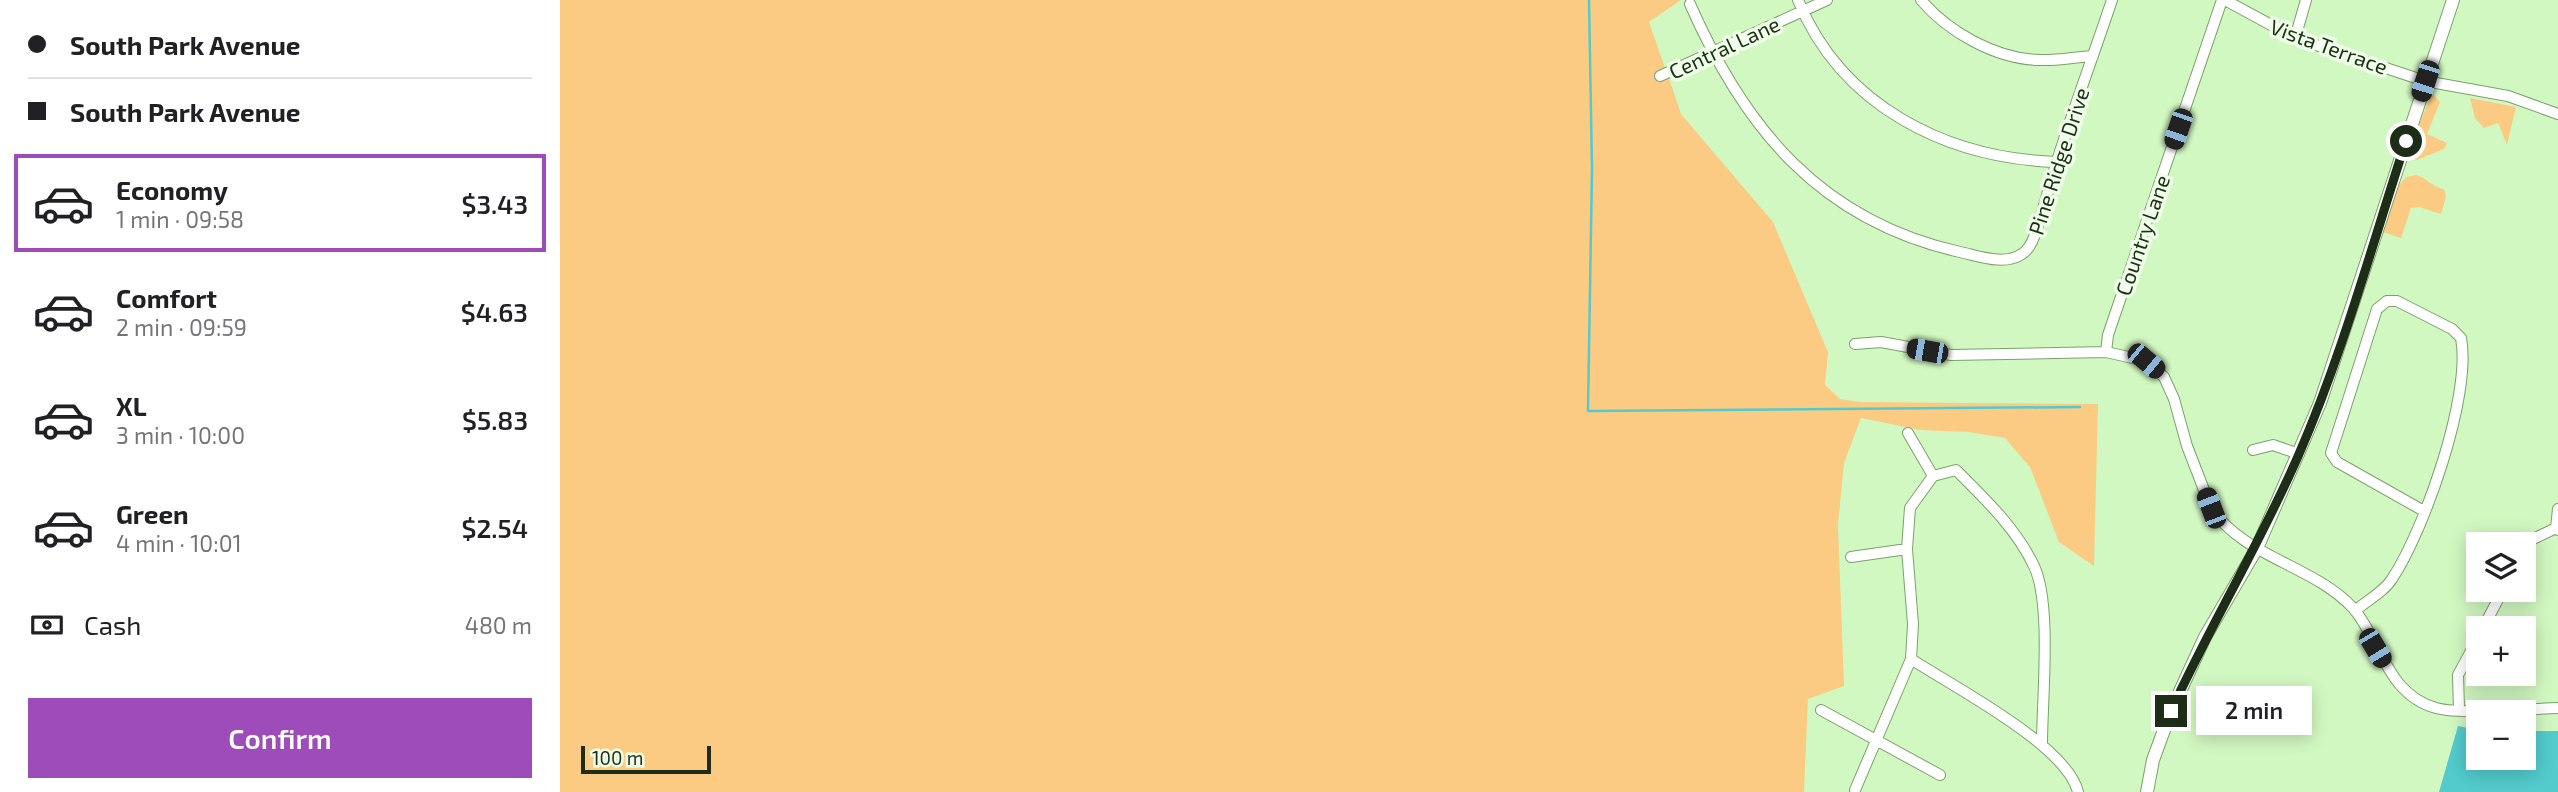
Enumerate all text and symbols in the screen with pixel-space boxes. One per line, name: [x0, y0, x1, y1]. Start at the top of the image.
street label: Central Lane: [1665, 10, 1783, 84]
street label: Vista Terrace: [2267, 13, 2391, 79]
text: South Park Avenue: [70, 29, 300, 60]
car: [2409, 58, 2442, 104]
street label: Pine Ridge Drive: [2022, 84, 2094, 238]
text: South Park Avenue: [70, 96, 300, 127]
car: [2162, 106, 2195, 152]
route start: [2390, 125, 2422, 157]
icon: car: [32, 172, 95, 235]
street label: Country Lane: [2110, 172, 2174, 298]
text: Economy: [116, 174, 228, 205]
text: $3.43: [462, 188, 528, 219]
text: 1 min · 09:58: [116, 205, 244, 233]
icon: car: [32, 280, 95, 343]
text: Comfort: [116, 282, 217, 313]
text: $4.63: [461, 296, 528, 327]
text: 2 min · 09:59: [116, 313, 247, 341]
car: [1905, 337, 1950, 365]
car: [2124, 339, 2169, 383]
icon: car: [32, 388, 95, 451]
text: XL: [116, 390, 147, 421]
text: $5.83: [462, 404, 528, 435]
text: 3 min · 10:00: [116, 421, 245, 449]
car: [2194, 485, 2229, 531]
icon: car: [32, 496, 95, 559]
text: Green: [116, 498, 189, 529]
text: $2.54: [462, 512, 528, 543]
text: 4 min · 10:01: [116, 529, 242, 557]
map controls: [2466, 532, 2536, 770]
button: layers: [2466, 532, 2536, 602]
icon: cash: [28, 606, 66, 644]
text: Cash: [84, 609, 141, 640]
text: 480 m: [465, 611, 532, 639]
button: +: [2466, 616, 2536, 686]
car: [2356, 625, 2395, 671]
callout: 2 min: [2196, 686, 2311, 736]
route end: [2155, 695, 2187, 727]
text: 2 min: [2225, 696, 2283, 724]
button: Confirm: [28, 698, 532, 778]
button: −: [2466, 700, 2536, 770]
scale bar: [581, 743, 710, 775]
text: 100 m: [592, 746, 643, 769]

